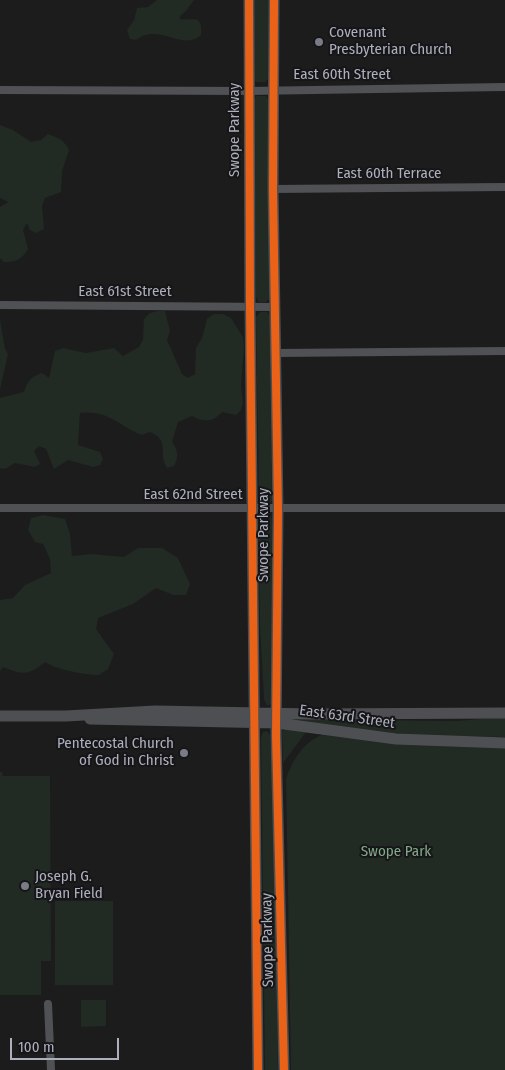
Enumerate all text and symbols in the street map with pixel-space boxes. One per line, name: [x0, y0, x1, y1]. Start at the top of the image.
place label: Covenant Presbyterian Church: [329, 24, 452, 59]
marker: Covenant Presbyterian Church: [313, 36, 325, 48]
street label: East 60th Street: [293, 66, 391, 84]
street label: Swope Parkway: [226, 83, 244, 177]
street label: East 60th Terrace: [337, 165, 441, 183]
street label: East 61st Street: [78, 283, 172, 301]
street label: East 62nd Street: [143, 486, 243, 504]
street label: Swope Parkway: [255, 488, 273, 582]
street label: East 63rd Street: [298, 701, 396, 733]
place label: Pentecostal Church of God in Christ: [57, 735, 174, 770]
marker: Pentecostal Church of God in Christ: [178, 747, 190, 759]
park label: Swope Park: [361, 843, 431, 861]
place label: Joseph G. Bryan Field: [35, 868, 103, 903]
marker: Joseph G. Bryan Field: [19, 880, 31, 892]
street label: Swope Parkway: [258, 893, 278, 987]
scale bar: [12, 1028, 121, 1060]
text: 100 m: [18, 1038, 55, 1056]

